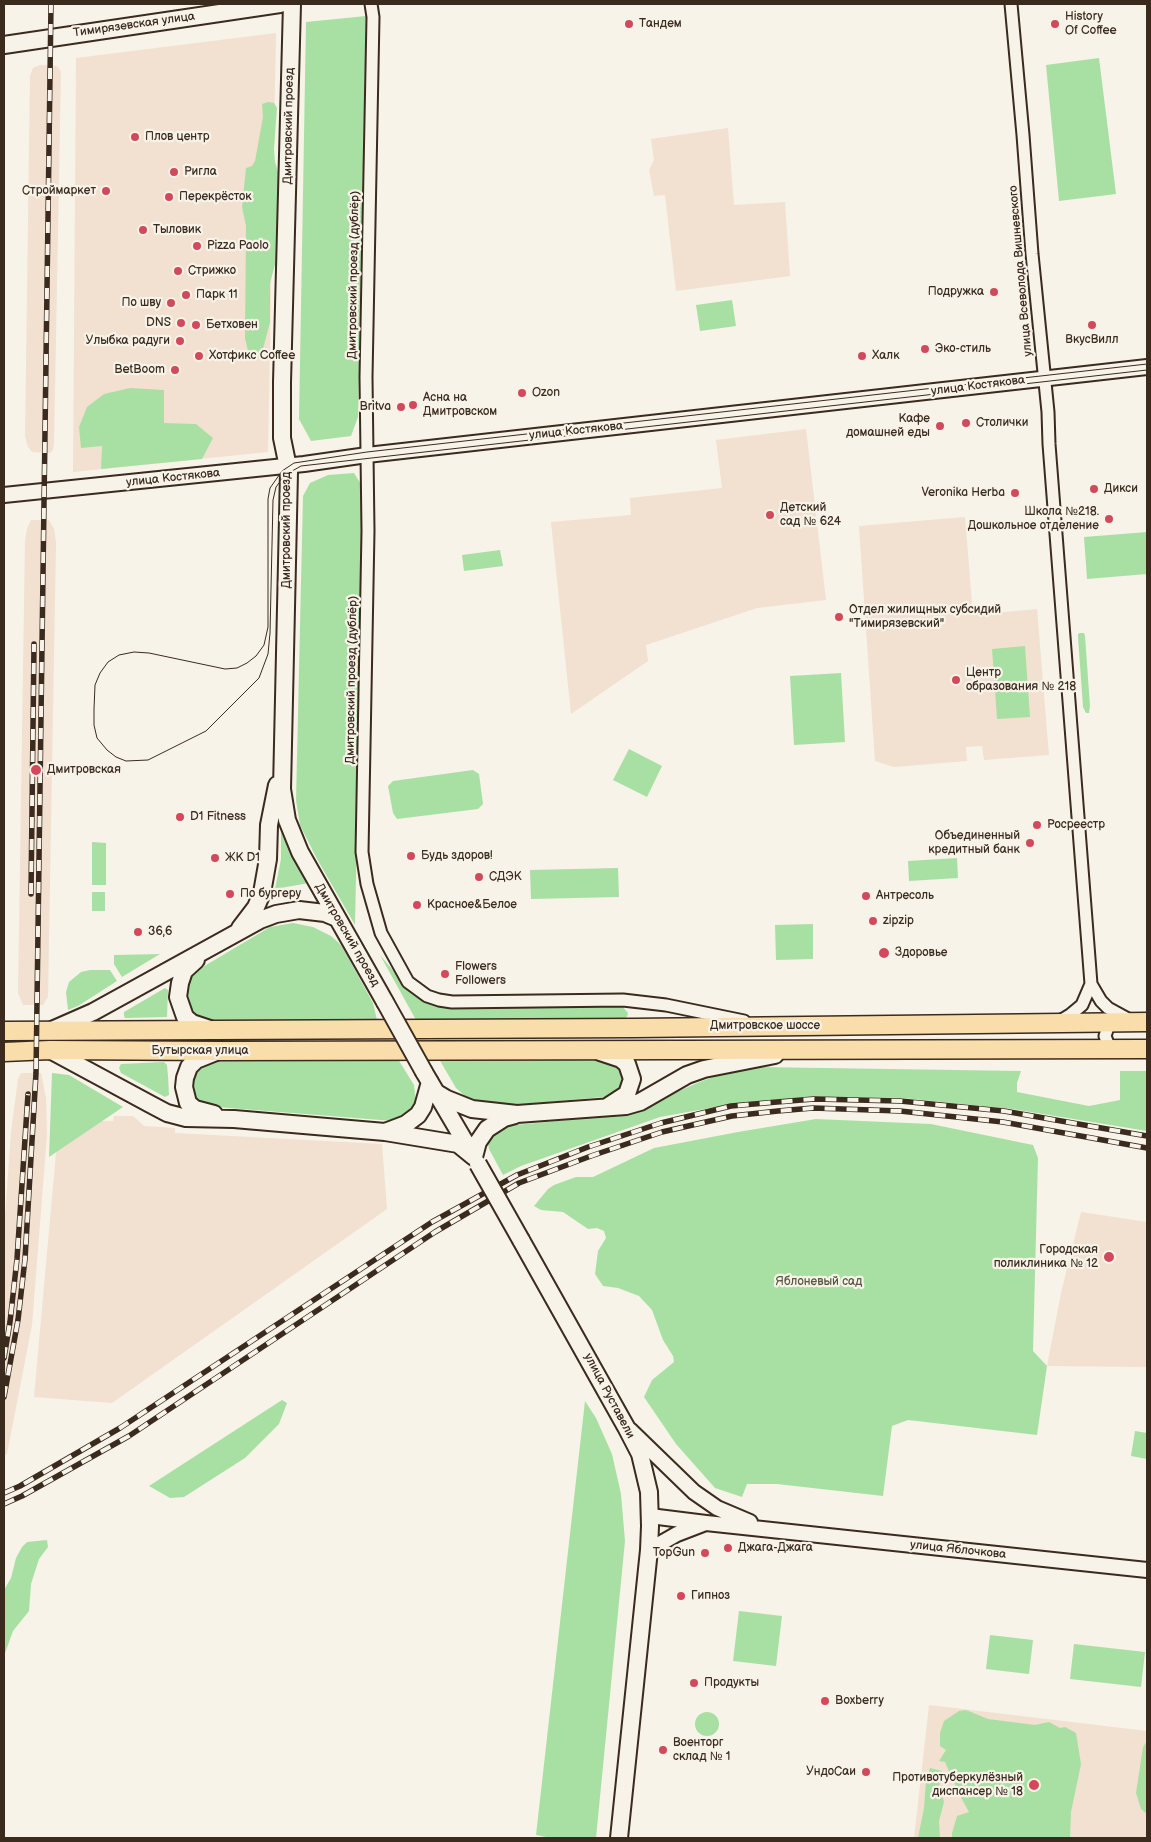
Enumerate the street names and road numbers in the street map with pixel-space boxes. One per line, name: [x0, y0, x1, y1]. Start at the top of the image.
street label: Тимирязевская улица: [72, 9, 196, 41]
street label: Дмитровский проезд: [281, 67, 297, 185]
street label: улица Всеволода Вишневского: [1006, 185, 1036, 357]
street label: Дмитровский проезд (дублёр): [345, 191, 363, 359]
street label: улица Костякова: [930, 373, 1026, 399]
street label: улица Костякова: [528, 419, 624, 443]
street label: улица Костякова: [125, 466, 221, 490]
street label: Дмитровский проезд: [280, 472, 294, 588]
street label: Дмитровский проезд (дублёр): [343, 596, 361, 764]
street label: Дмитровский проезд: [312, 881, 382, 989]
street label: Дмитровское шоссе: [710, 1019, 820, 1033]
street label: Бутырская улица: [151, 1044, 249, 1058]
street label: улица Руставели: [580, 1351, 638, 1441]
street label: улица Яблочкова: [909, 1538, 1007, 1562]

